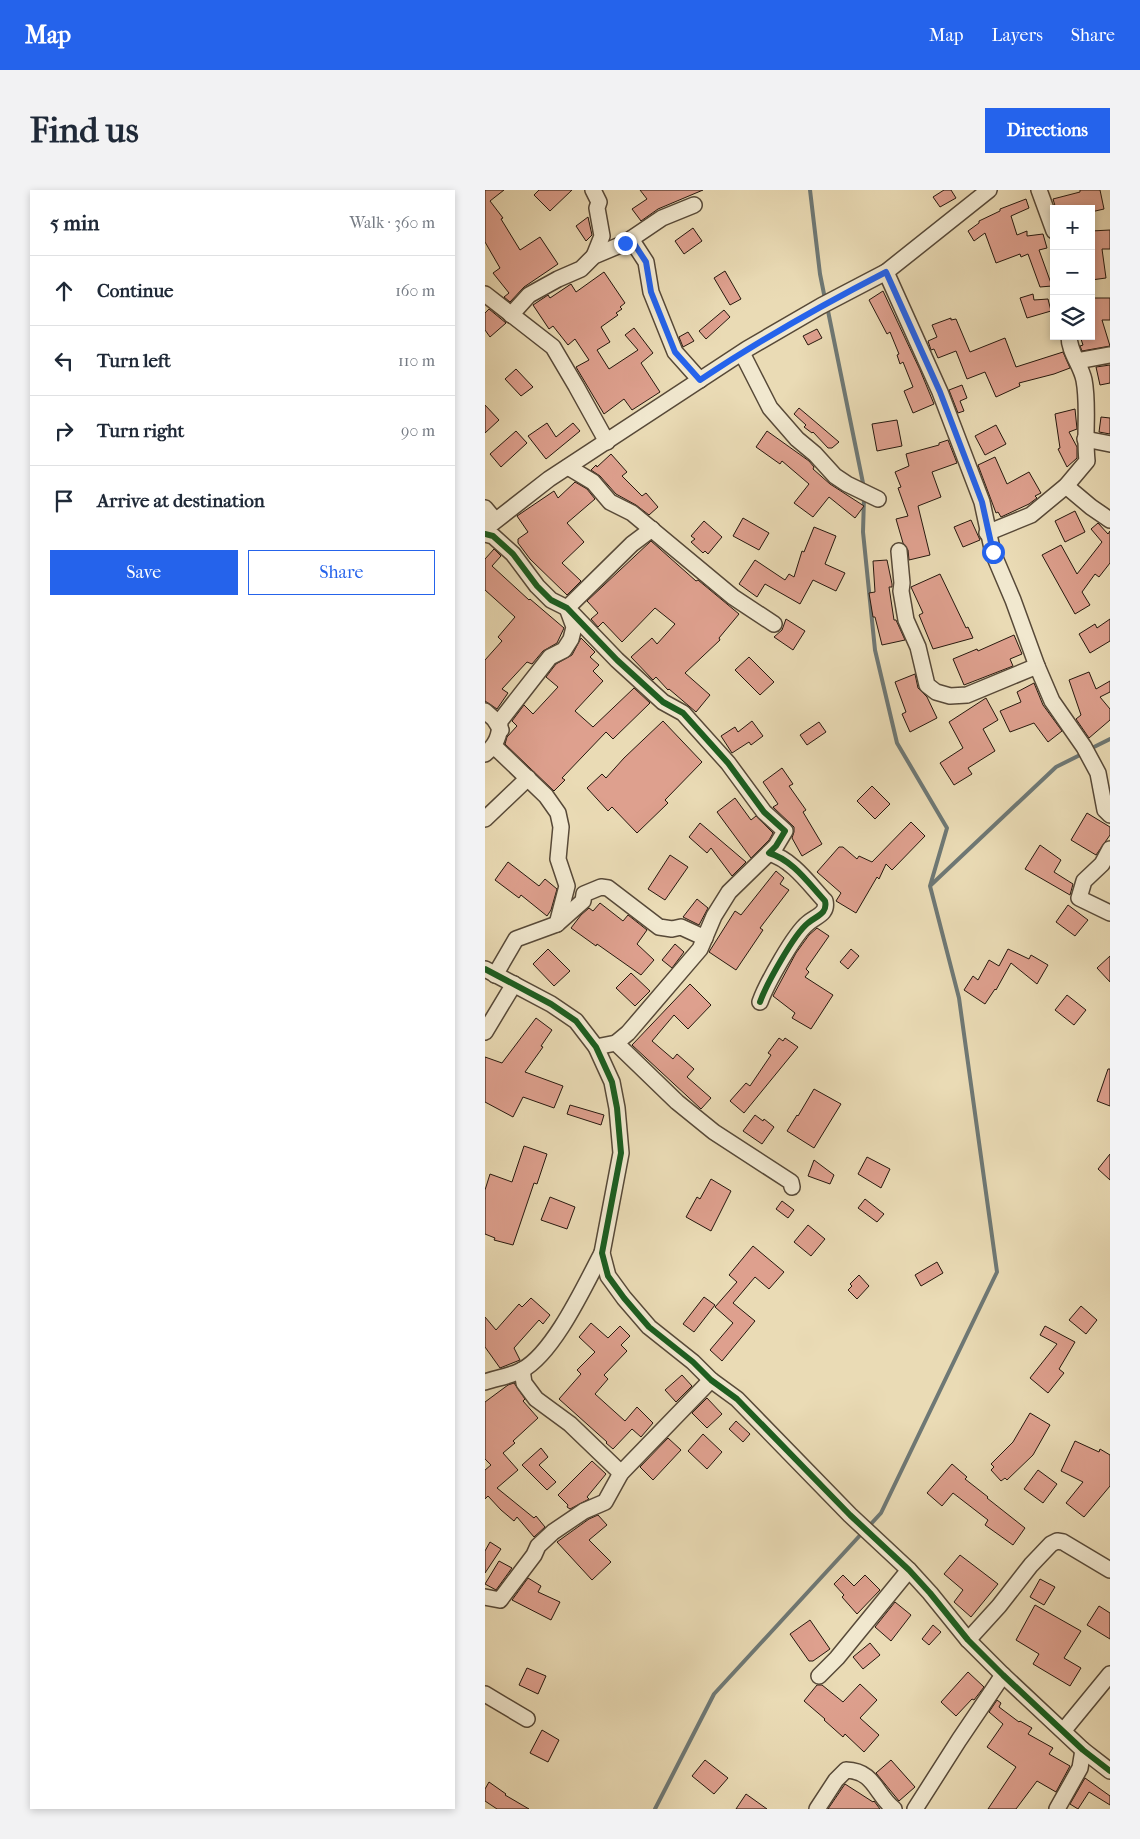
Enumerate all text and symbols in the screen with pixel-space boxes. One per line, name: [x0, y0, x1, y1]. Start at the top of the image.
text: Map: [25, 21, 71, 49]
text: Map: [929, 25, 963, 46]
text: Layers: [991, 25, 1043, 46]
text: Share: [1071, 25, 1115, 46]
button: Directions: [985, 108, 1110, 153]
text: Find us: [30, 110, 139, 151]
map controls: [1050, 205, 1095, 340]
button: +: [1050, 205, 1095, 250]
text: 5 min: [50, 211, 99, 235]
text: Walk · 360 m: [349, 213, 435, 232]
route end: [614, 232, 637, 255]
button: −: [1050, 250, 1095, 295]
icon: ahead: [50, 277, 78, 305]
text: Continue: [97, 280, 173, 302]
text: 160 m: [395, 281, 435, 300]
button: layers: [1050, 295, 1095, 340]
icon: left: [50, 347, 78, 375]
text: Turn left: [97, 350, 171, 372]
text: 110 m: [398, 351, 435, 370]
icon: right: [50, 417, 78, 445]
text: Turn right: [97, 420, 184, 442]
text: 90 m: [401, 421, 435, 440]
icon: arrive: [50, 487, 78, 515]
text: Arrive at destination: [97, 490, 265, 512]
route start: [982, 541, 1005, 564]
button: Save: [50, 550, 238, 595]
button: Share: [248, 550, 435, 595]

